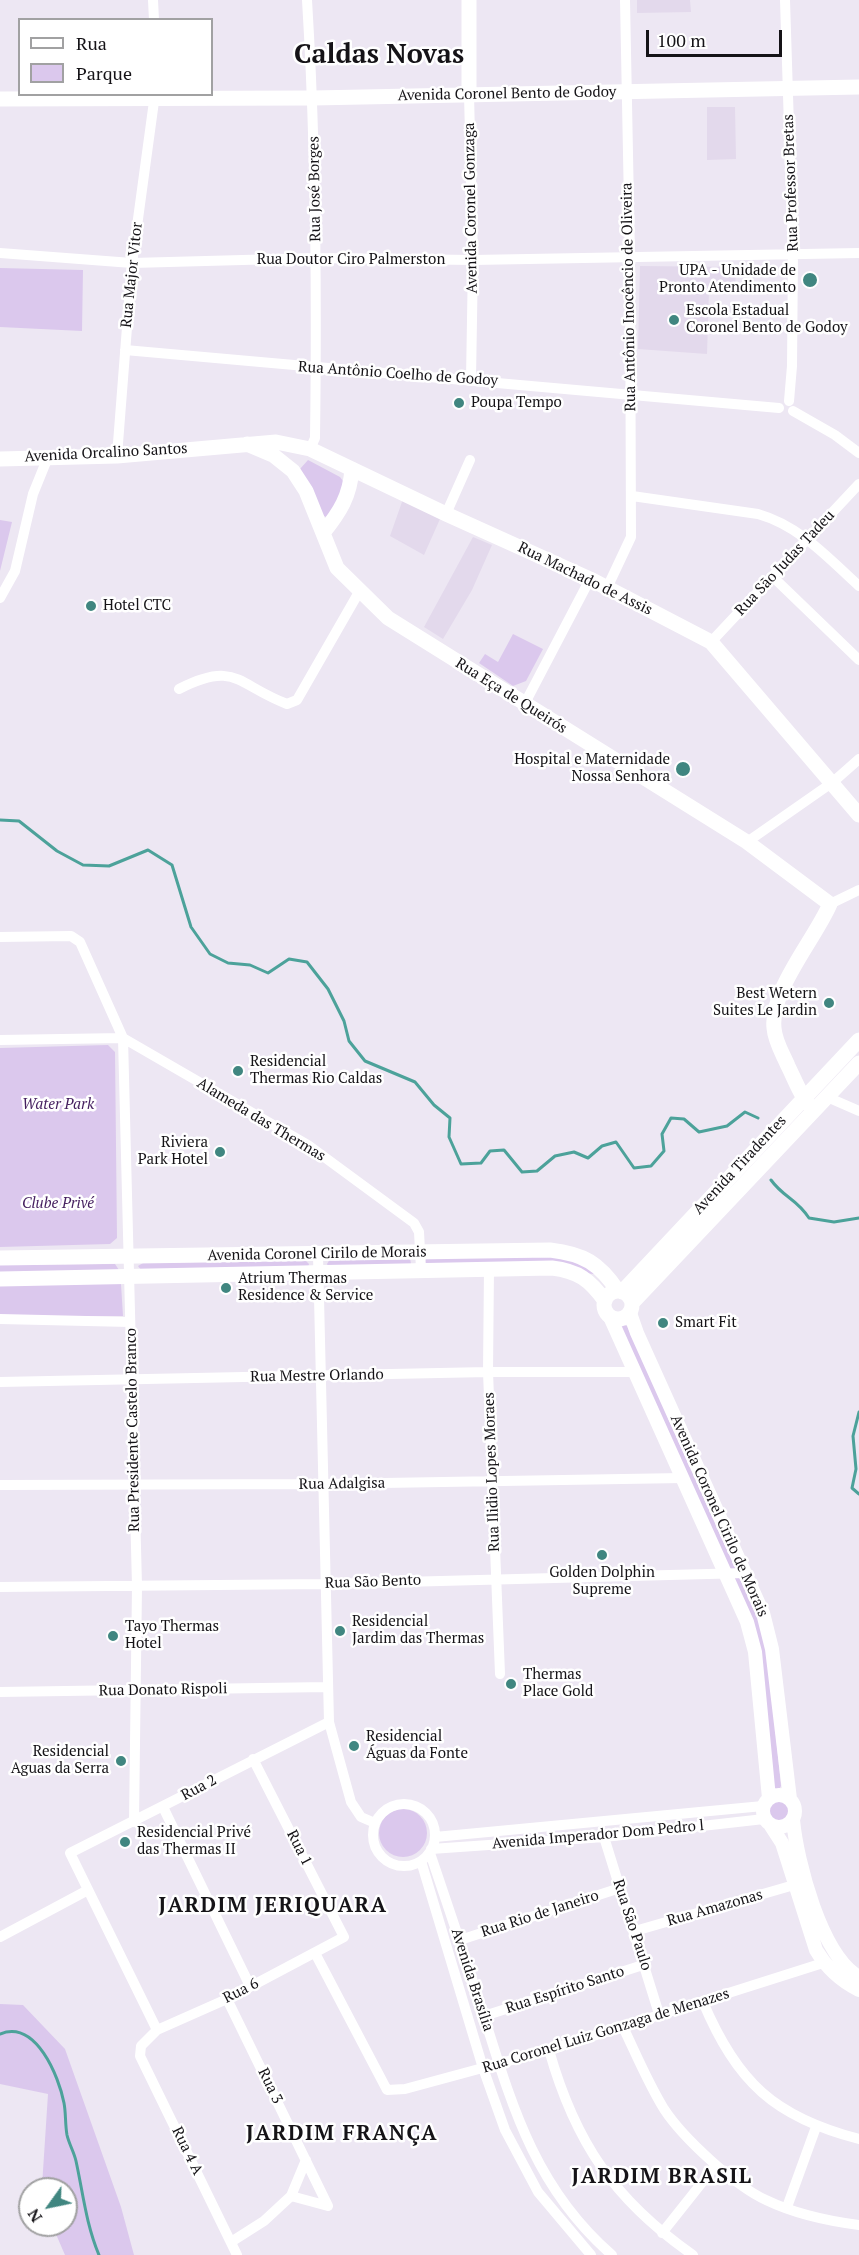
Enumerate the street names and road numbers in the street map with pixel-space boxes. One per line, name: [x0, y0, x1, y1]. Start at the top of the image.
street label: Avenida Coronel Bento de Godoy: [398, 83, 616, 105]
street label: Rua Professor Bretas: [780, 114, 802, 252]
street label: Avenida Coronel Gonzaga: [461, 122, 481, 294]
street label: Rua José Borges: [305, 136, 325, 242]
street label: Rua Antônio Inocêncio de Oliveira: [618, 182, 640, 412]
street label: Rua Major Vitor: [117, 221, 147, 329]
street label: Rua Doutor Ciro Palmerston: [257, 251, 445, 269]
street label: Rua Antônio Coelho de Godoy: [298, 358, 498, 390]
street label: Avenida Orcalino Santos: [24, 440, 188, 466]
street label: Rua São Judas Tadeu: [731, 507, 839, 619]
street label: Rua Machado de Assis: [515, 539, 655, 619]
street label: Rua Eça de Queirós: [452, 654, 570, 738]
street label: Alameda das Thermas: [193, 1074, 329, 1166]
street label: Avenida Tiradentes: [690, 1112, 790, 1218]
street label: Avenida Coronel Cirilo de Morais: [207, 1243, 427, 1265]
street label: Rua Presidente Castelo Branco: [122, 1328, 144, 1532]
street label: Rua Mestre Orlando: [250, 1366, 384, 1386]
street label: Rua Ilidio Lopes Moraes: [480, 1392, 504, 1552]
street label: Avenida Coronel Cirilo de Morais: [666, 1412, 772, 1620]
street label: Rua Adalgisa: [299, 1474, 385, 1494]
street label: Rua São Bento: [324, 1571, 422, 1593]
street label: Rua Donato Rispoli: [99, 1680, 227, 1700]
street label: Rua 2: [178, 1771, 220, 1805]
street label: Avenida Imperador Dom Pedro l: [491, 1817, 705, 1853]
street label: Rua 1: [282, 1827, 316, 1869]
street label: Rua São Paulo: [609, 1877, 655, 1973]
street label: Rua Rio de Janeiro: [479, 1886, 601, 1942]
street label: Rua Amazonas: [665, 1886, 765, 1930]
street label: Avenida Brasília: [447, 1926, 497, 2034]
street label: Rua Espírito Santo: [503, 1962, 627, 2018]
street label: Rua 6: [220, 1974, 262, 2008]
street label: Rua Coronel Luiz Gonzaga de Menazes: [480, 1985, 732, 2077]
street label: Rua 3: [254, 2065, 286, 2107]
street label: Rua 4 A: [168, 2124, 206, 2178]

